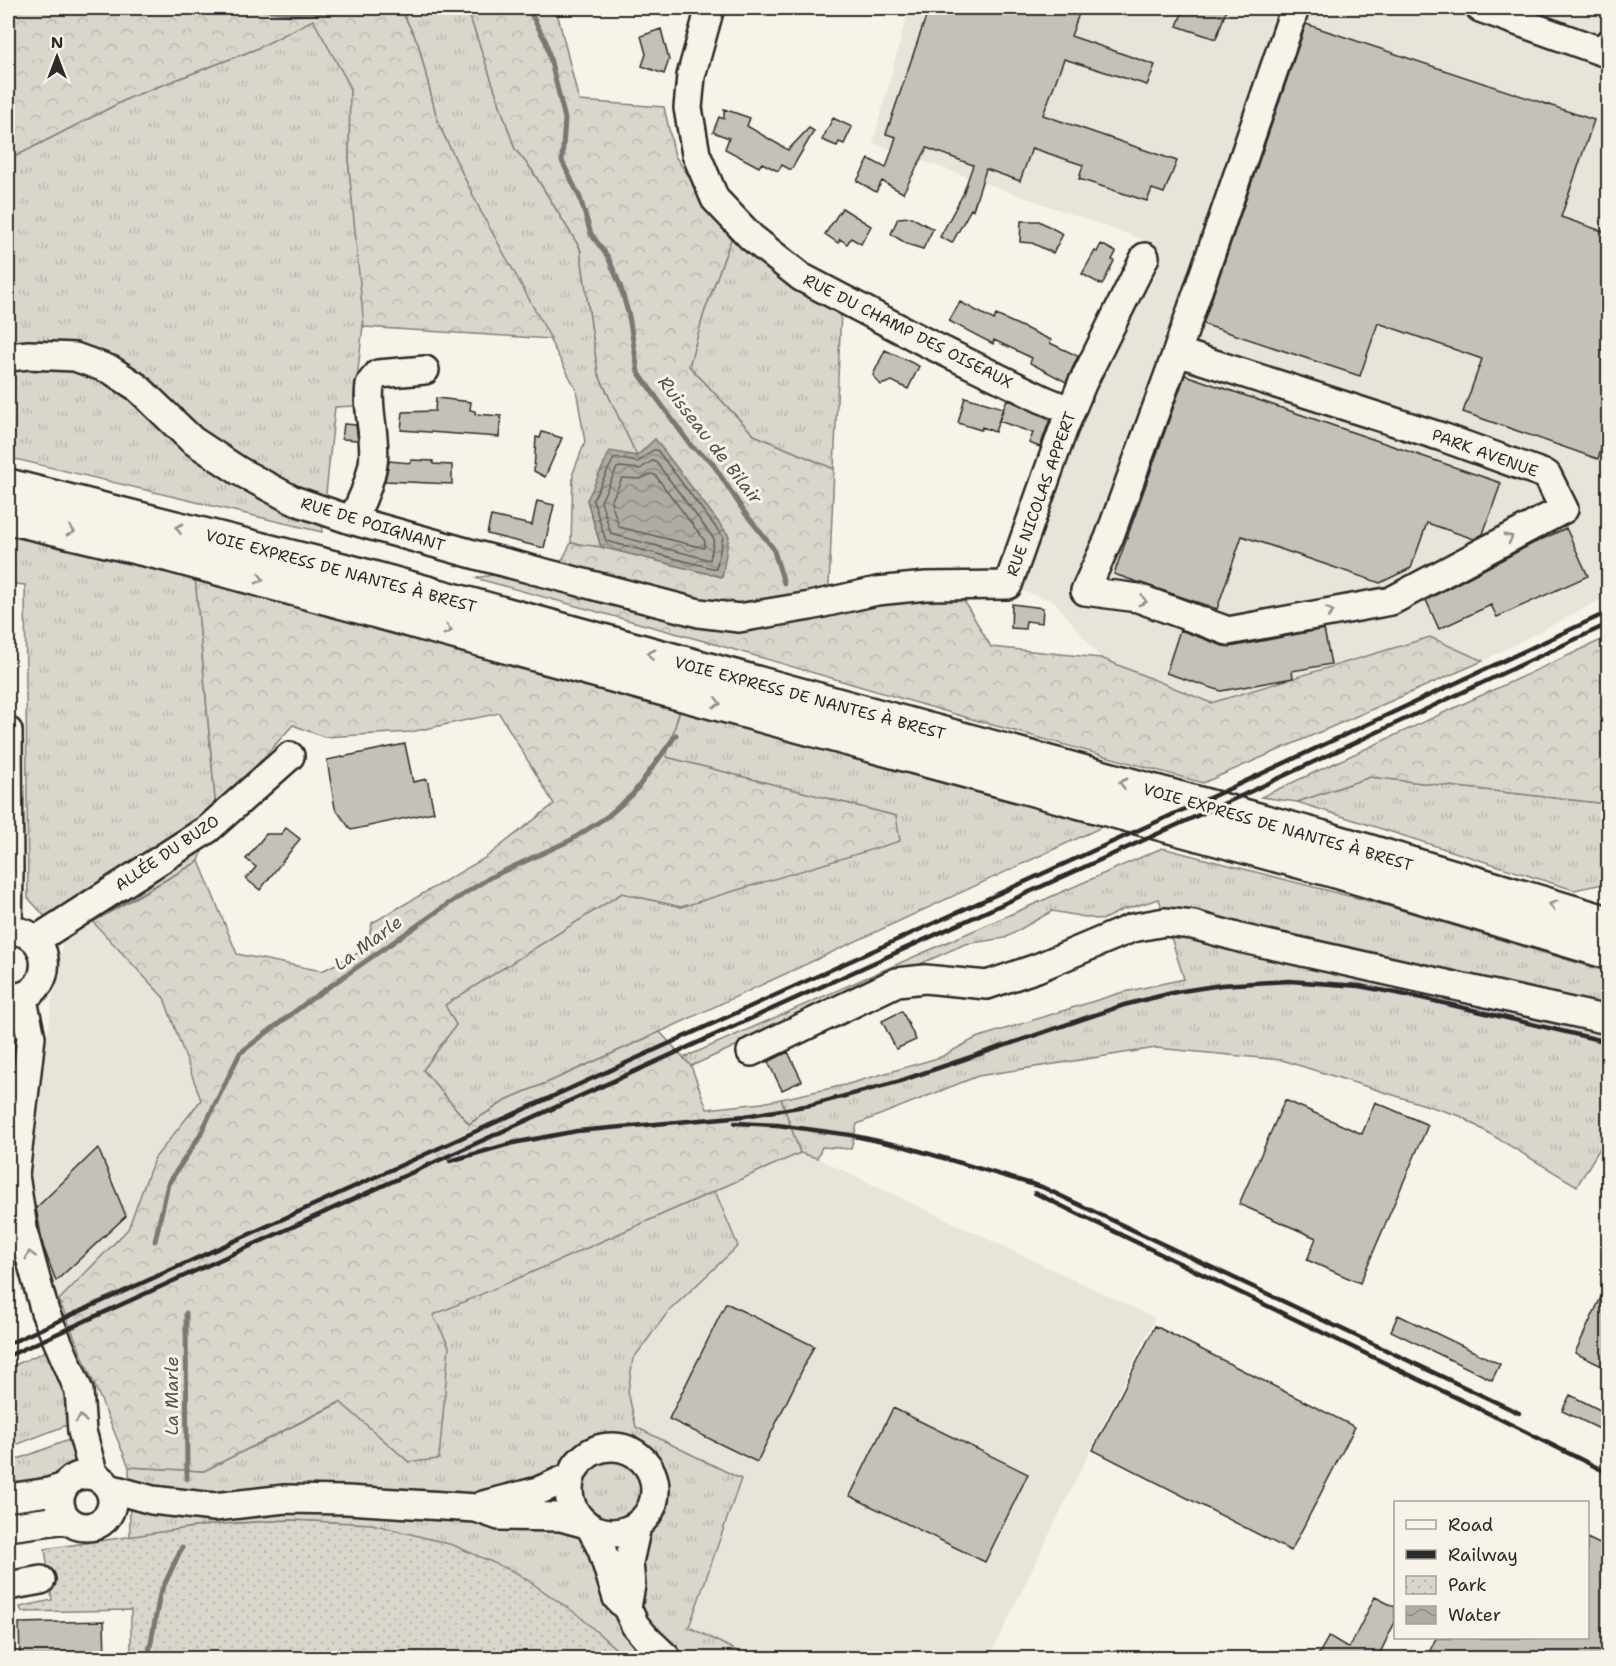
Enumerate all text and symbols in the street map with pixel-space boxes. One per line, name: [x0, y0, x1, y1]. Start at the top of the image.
north arrow: [27, 27, 87, 87]
text: N: [51, 32, 63, 53]
street label: RUE DU CHAMP DES OISEAUX: [800, 269, 1016, 393]
water label: Ruisseau de Bilair: [652, 371, 768, 509]
street label: RUE NICOLAS APPERT: [1001, 409, 1081, 579]
street label: PARK AVENUE: [1429, 424, 1541, 482]
street label: RUE DE POIGNANT: [298, 492, 448, 556]
one-way arrow: [174, 523, 184, 536]
one-way arrow: [66, 524, 76, 537]
street label: VOIE EXPRESS DE NANTES À BREST: [203, 525, 479, 617]
one-way arrow: [1503, 534, 1513, 545]
one-way arrow: [255, 572, 265, 585]
one-way arrow: [1137, 594, 1148, 606]
one-way arrow: [1325, 606, 1335, 619]
one-way arrow: [443, 623, 453, 636]
one-way arrow: [646, 649, 657, 661]
street label: VOIE EXPRESS DE NANTES À BREST: [672, 652, 948, 744]
one-way arrow: [712, 696, 722, 709]
one-way arrow: [1118, 778, 1129, 790]
street label: VOIE EXPRESS DE NANTES À BREST: [1140, 778, 1416, 876]
street label: ALLÉE DU BUZO: [111, 810, 223, 896]
one-way arrow: [1548, 900, 1559, 913]
water label: La Marle: [329, 910, 407, 976]
one-way arrow: [25, 1251, 37, 1261]
water label: La Marle: [160, 1356, 184, 1436]
one-way arrow: [75, 1414, 88, 1423]
legend: [1394, 1501, 1589, 1639]
text: Road: [1448, 1513, 1493, 1537]
text: Railway: [1448, 1543, 1518, 1567]
text: Park: [1448, 1573, 1487, 1597]
text: Water: [1448, 1603, 1501, 1627]

